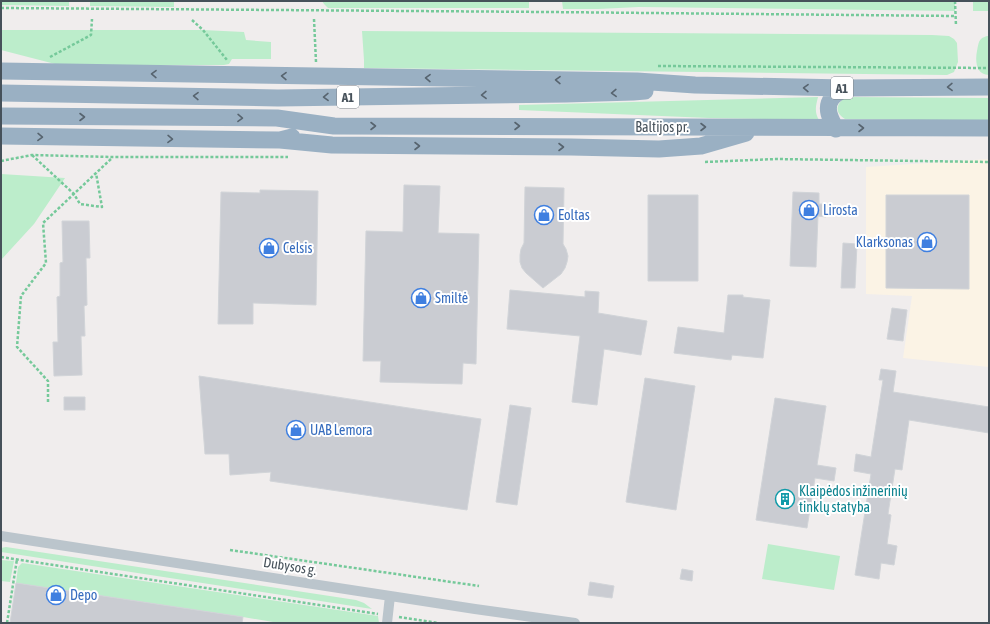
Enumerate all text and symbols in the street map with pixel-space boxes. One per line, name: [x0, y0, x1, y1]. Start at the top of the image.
one-way arrow: [151, 69, 157, 78]
one-way arrow: [281, 72, 287, 80]
one-way arrow: [425, 74, 431, 82]
one-way arrow: [555, 75, 561, 84]
road number: A1: [831, 77, 853, 99]
one-way arrow: [803, 83, 809, 92]
one-way arrow: [947, 83, 953, 91]
road number: A1: [337, 86, 359, 108]
one-way arrow: [611, 88, 617, 97]
one-way arrow: [481, 91, 487, 99]
one-way arrow: [193, 92, 199, 101]
one-way arrow: [323, 93, 329, 101]
one-way arrow: [79, 113, 85, 121]
one-way arrow: [237, 114, 243, 122]
street label: Baltijos pr.: [635, 119, 689, 135]
one-way arrow: [370, 122, 376, 130]
one-way arrow: [514, 122, 520, 131]
one-way arrow: [700, 123, 706, 131]
one-way arrow: [858, 124, 864, 132]
one-way arrow: [37, 132, 43, 141]
one-way arrow: [167, 134, 173, 143]
one-way arrow: [414, 142, 420, 150]
one-way arrow: [558, 143, 564, 151]
shop icon: Lirosta: [798, 199, 820, 221]
place label: Lirosta: [823, 202, 858, 218]
shop icon: Eoltas: [533, 204, 555, 226]
place label: Eoltas: [558, 207, 590, 223]
shop icon: Klarksonas: [916, 231, 938, 253]
place label: Klarksonas: [856, 234, 913, 250]
shop icon: Celsis: [258, 237, 280, 259]
place label: Celsis: [283, 240, 313, 256]
shop icon: Smiltė: [410, 287, 432, 309]
place label: Smiltė: [435, 290, 468, 306]
shop icon: UAB Lemora: [285, 419, 307, 441]
place label: UAB Lemora: [310, 422, 372, 438]
place label: Klaipėdos inžinerinių tinklų statyba: [799, 483, 908, 515]
building icon: Klaipėdos inžinerinių tinklų statyba: [774, 488, 796, 510]
street label: Dubysos g.: [262, 554, 318, 578]
shop icon: Depo: [45, 584, 67, 606]
place label: Depo: [70, 587, 97, 603]

